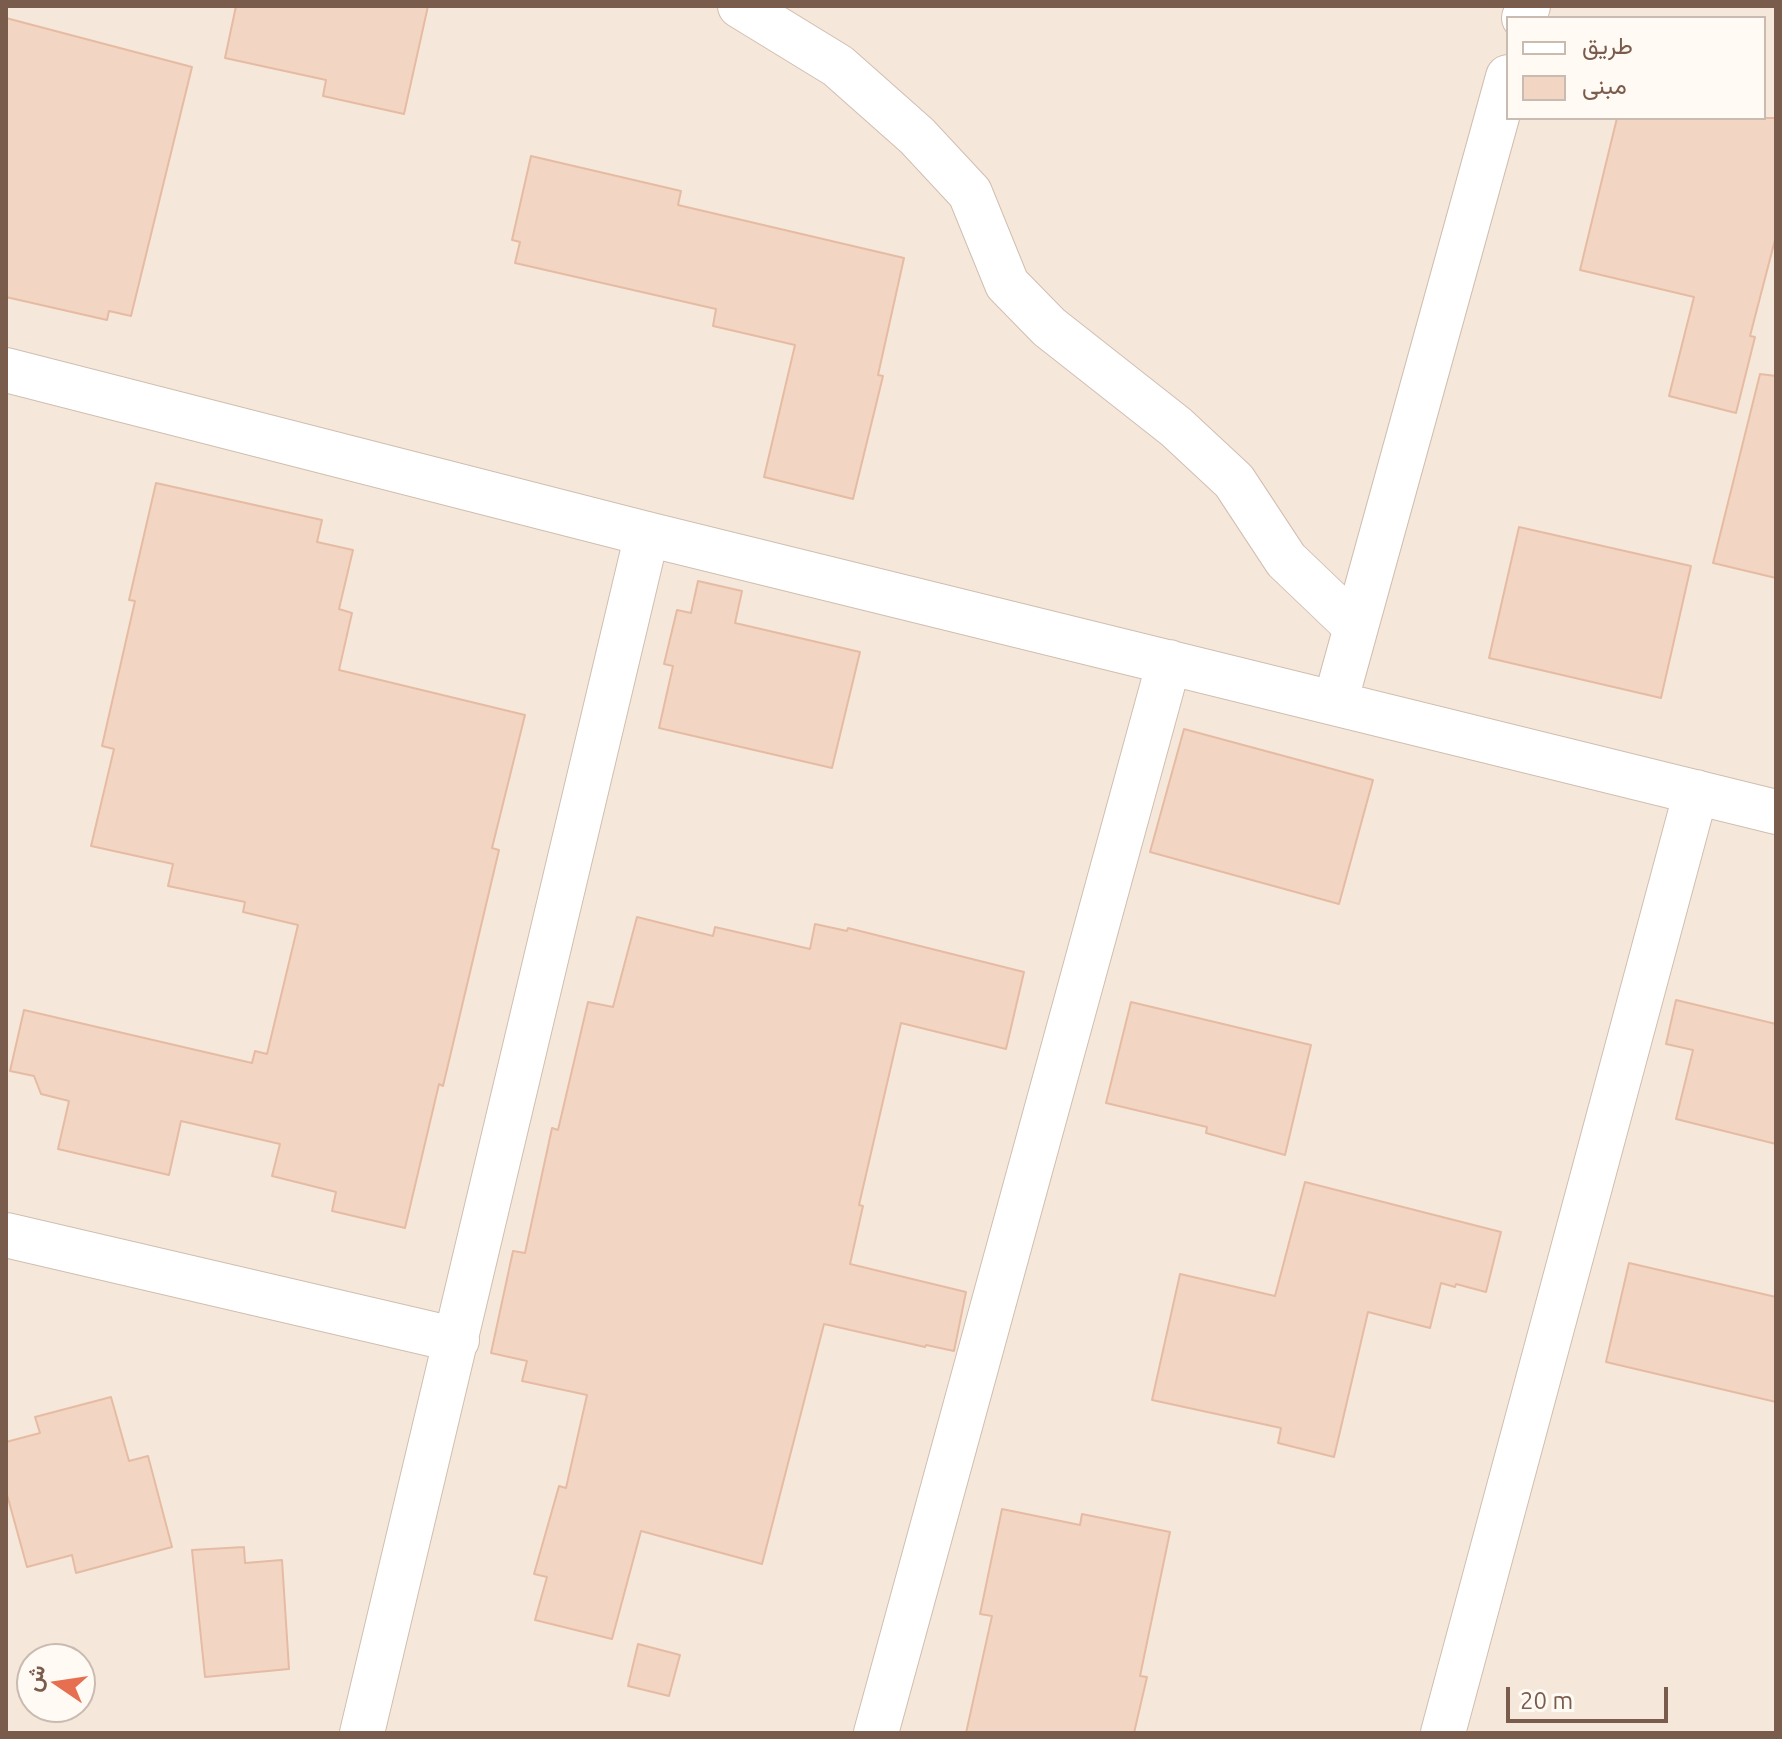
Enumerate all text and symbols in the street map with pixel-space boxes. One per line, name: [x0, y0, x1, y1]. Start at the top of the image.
legend: [1506, 16, 1766, 120]
text: طريق: [1582, 32, 1633, 59]
text: مبنى: [1582, 72, 1627, 99]
north arrow: [16, 1643, 96, 1723]
text: ش: [19, 1662, 49, 1694]
scale bar: [1510, 1671, 1672, 1721]
text: 20 m: [1520, 1687, 1573, 1714]

